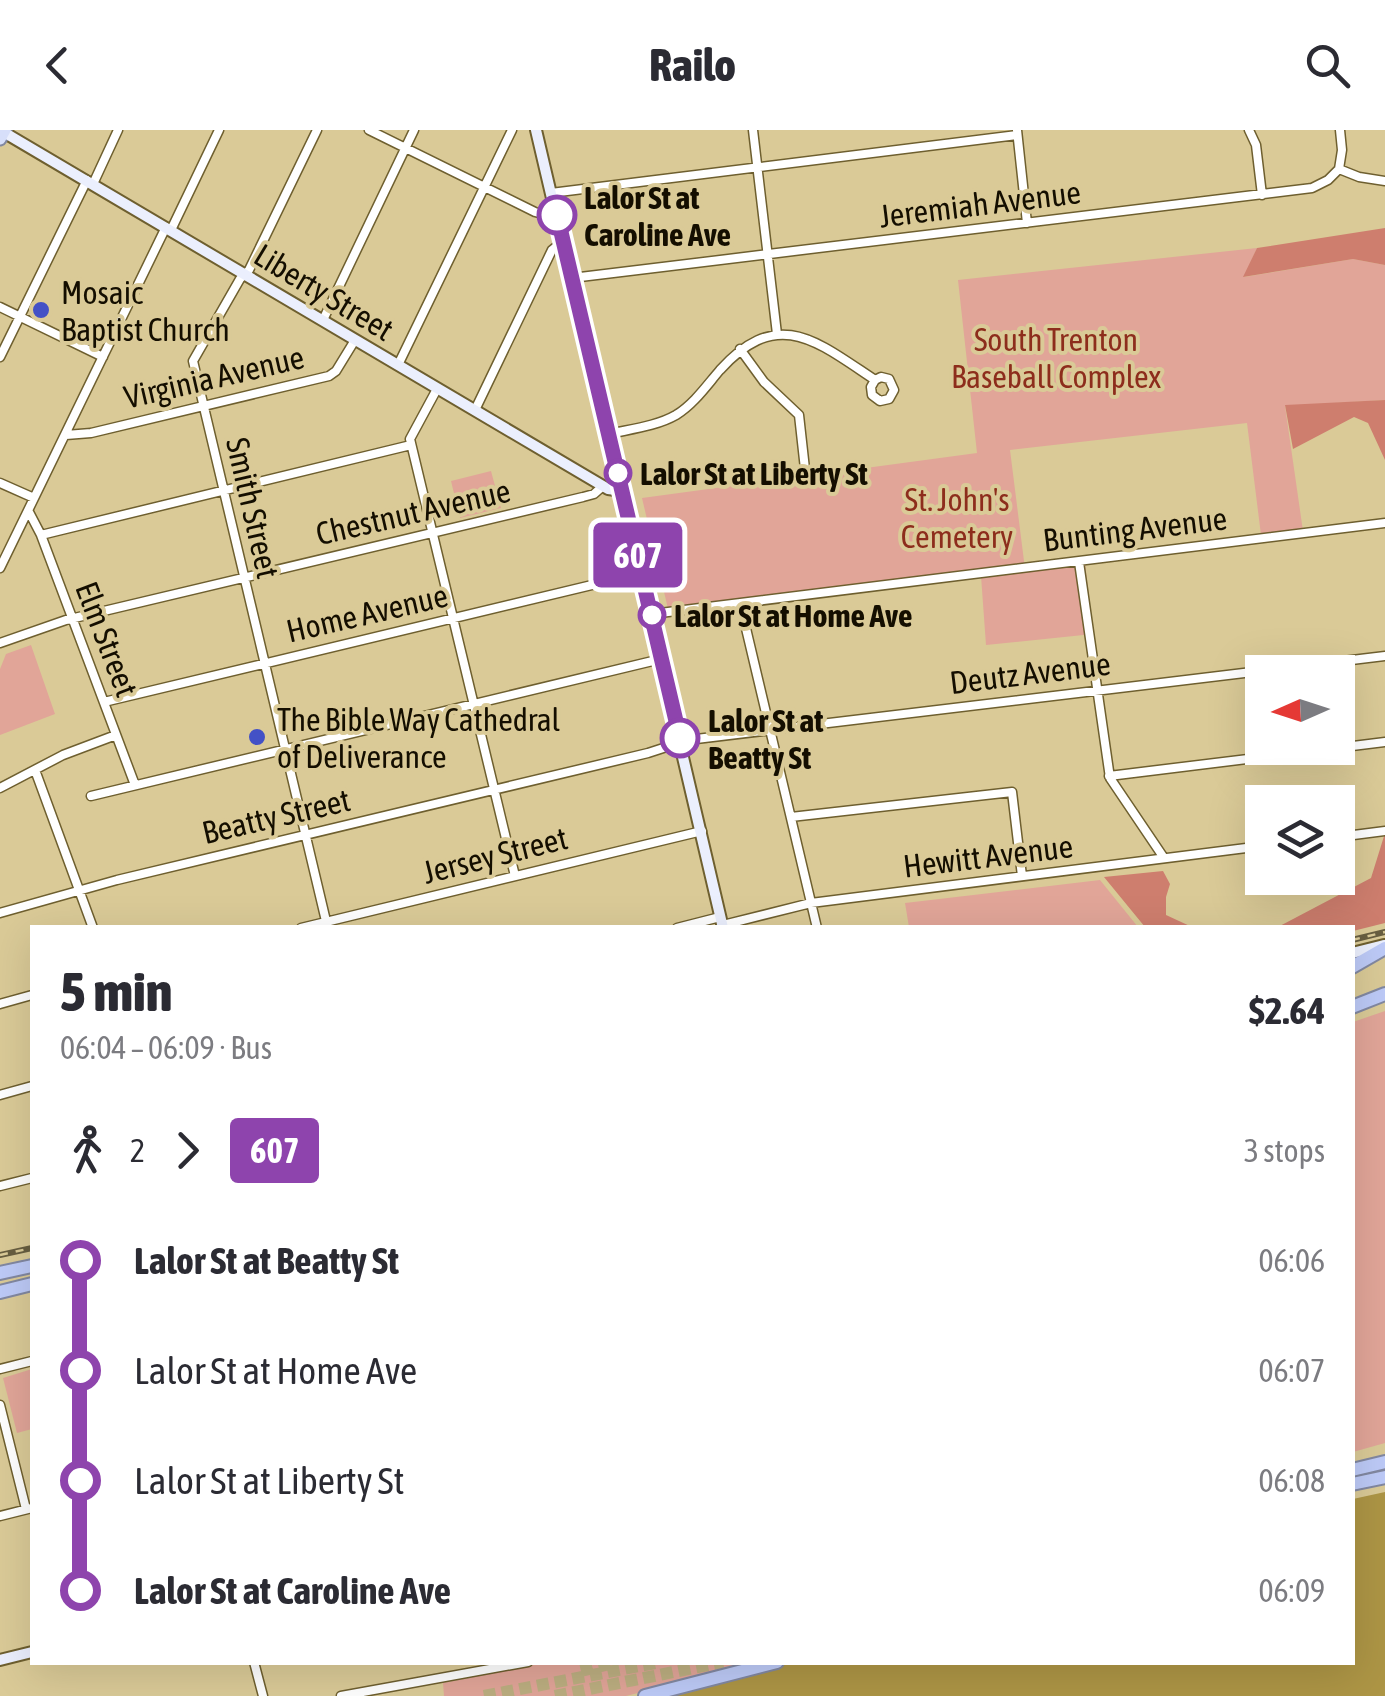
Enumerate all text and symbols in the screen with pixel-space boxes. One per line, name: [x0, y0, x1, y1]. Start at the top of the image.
icon: back: [30, 38, 85, 93]
icon: search: [1300, 38, 1355, 93]
text: Railo: [649, 39, 736, 91]
street label: Jeremiah Avenue: [877, 173, 1083, 235]
place label: Lalor St at Caroline Ave: [584, 179, 731, 253]
marker: Lalor St at Caroline Ave: [538, 196, 576, 234]
street label: Liberty Street: [248, 236, 400, 348]
place label: Mosaic Baptist Church: [61, 274, 230, 348]
marker: Mosaic Baptist Church: [30, 299, 52, 321]
park label: South Trenton Baseball Complex: [951, 321, 1161, 395]
street label: Virginia Avenue: [121, 338, 307, 416]
street label: Smith Street: [219, 434, 287, 582]
place label: Lalor St at Liberty St: [640, 455, 869, 492]
marker: Lalor St at Liberty St: [605, 460, 631, 486]
street label: Chestnut Avenue: [312, 472, 514, 552]
park label: St. John's Cemetery: [901, 481, 1013, 555]
street label: Bunting Avenue: [1041, 499, 1229, 559]
line badge: 607: [580, 522, 696, 588]
text: 607: [613, 535, 663, 575]
street label: Elm Street: [68, 576, 146, 702]
street label: Home Avenue: [283, 577, 451, 649]
place label: Lalor St at Home Ave: [674, 597, 912, 634]
marker: Lalor St at Home Ave: [639, 602, 665, 628]
street label: Deutz Avenue: [948, 645, 1112, 701]
north arrow: [1245, 655, 1355, 765]
map controls: [1245, 655, 1355, 895]
place label: The Bible Way Cathedral of Deliverance: [277, 701, 561, 775]
place label: Lalor St at Beatty St: [708, 702, 824, 776]
marker: Lalor St at Beatty St: [661, 719, 699, 757]
marker: The Bible Way Cathedral of Deliverance: [246, 726, 268, 748]
street label: Beatty Street: [198, 781, 354, 851]
button: layers: [1245, 785, 1355, 895]
street label: Jersey Street: [419, 819, 571, 891]
street label: Hewitt Avenue: [901, 827, 1075, 885]
text: 5 min: [60, 960, 172, 1023]
text: $2.64: [1249, 989, 1325, 1032]
text: 06:04 – 06:09 · Bus: [60, 1029, 272, 1066]
icon: walk: [60, 1123, 115, 1178]
icon: forward: [160, 1123, 215, 1178]
text: 607: [250, 1130, 299, 1170]
text: 2: [130, 1132, 145, 1169]
text: 3 stops: [1244, 1132, 1325, 1169]
text: Lalor St at Beatty St: [134, 1239, 399, 1282]
text: 06:06: [1259, 1242, 1325, 1279]
text: Lalor St at Home Ave: [134, 1349, 417, 1392]
text: 06:07: [1259, 1352, 1325, 1389]
text: Lalor St at Liberty St: [134, 1459, 405, 1502]
text: 06:08: [1259, 1462, 1325, 1499]
text: Lalor St at Caroline Ave: [134, 1569, 451, 1612]
text: 06:09: [1259, 1572, 1325, 1609]

